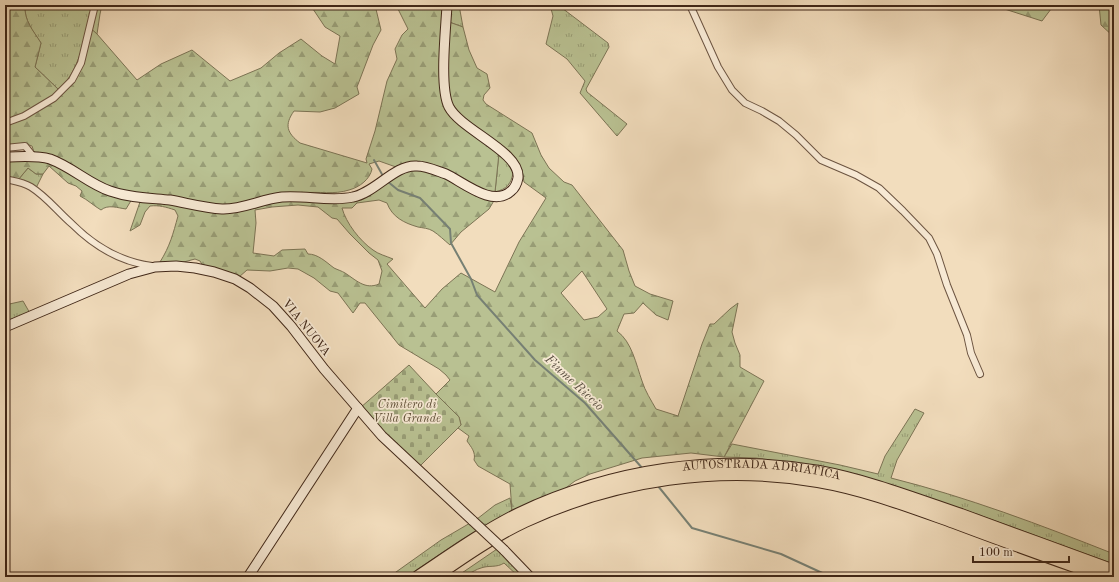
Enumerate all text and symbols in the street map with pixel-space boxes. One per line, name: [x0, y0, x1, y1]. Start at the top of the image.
street label: VIA NUOVA: [280, 297, 332, 359]
water label: Fiume Riccio: [541, 352, 606, 413]
park label: Cimitero di Villa Grande: [373, 399, 441, 425]
street label: AUTOSTRADA ADRIATICA: [681, 459, 842, 482]
scale bar: [973, 538, 1069, 564]
text: 100 m: [979, 547, 1013, 559]

